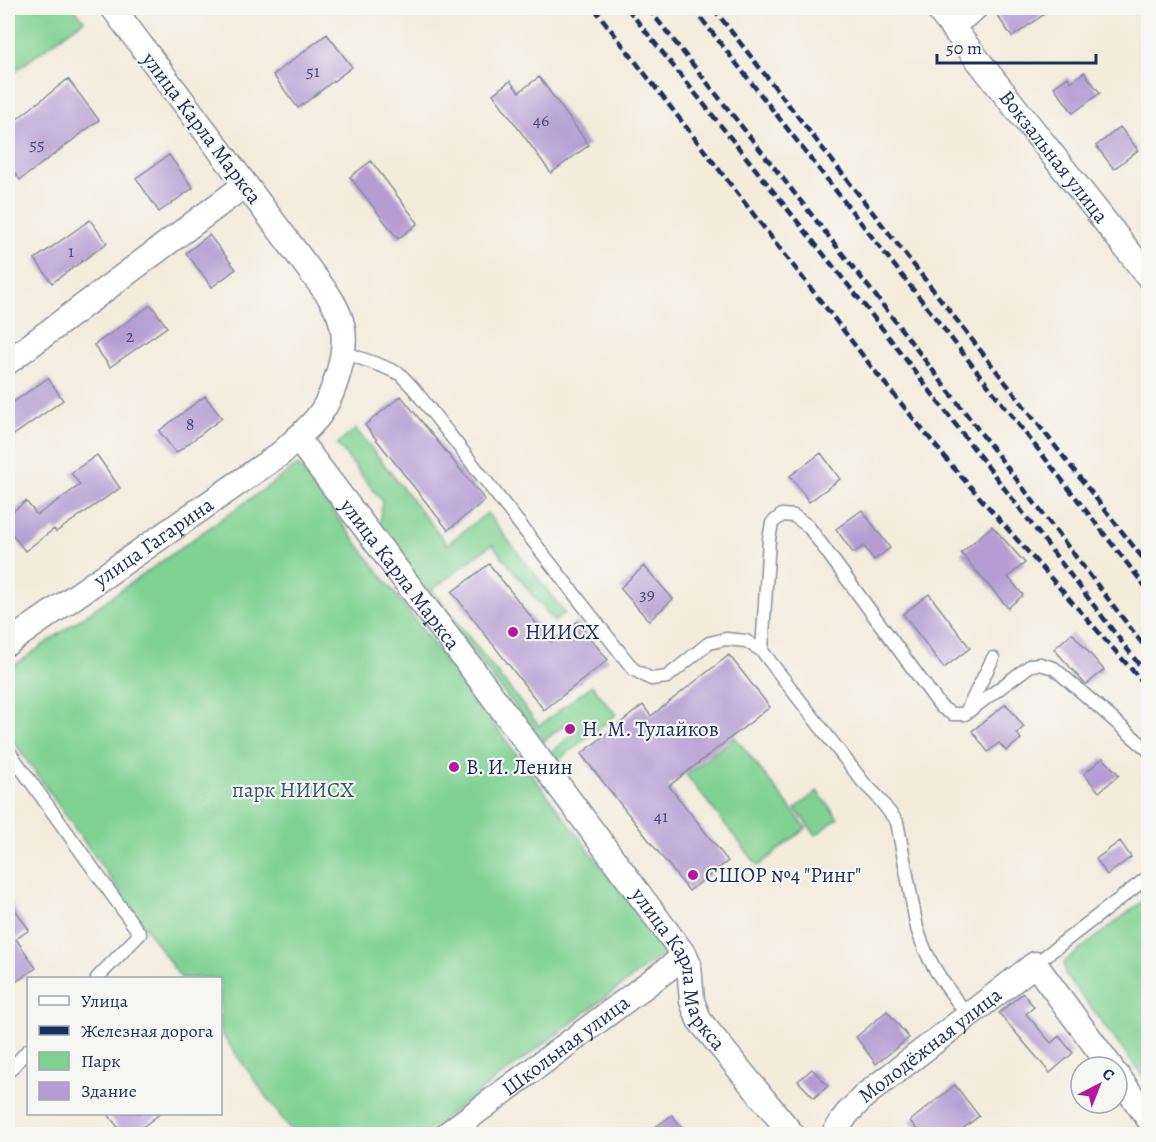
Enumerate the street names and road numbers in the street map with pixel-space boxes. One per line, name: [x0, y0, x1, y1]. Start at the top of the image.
street label: улица Карла Маркса: [135, 46, 269, 210]
street label: Вокзальная улица: [993, 84, 1115, 229]
street label: улица Гагарина: [87, 490, 219, 594]
street label: улица Карла Маркса: [333, 492, 467, 656]
street label: улица Карла Маркса: [624, 881, 732, 1056]
street label: Молодёжная улица: [852, 981, 1008, 1109]
street label: Школьная улица: [496, 988, 635, 1102]

